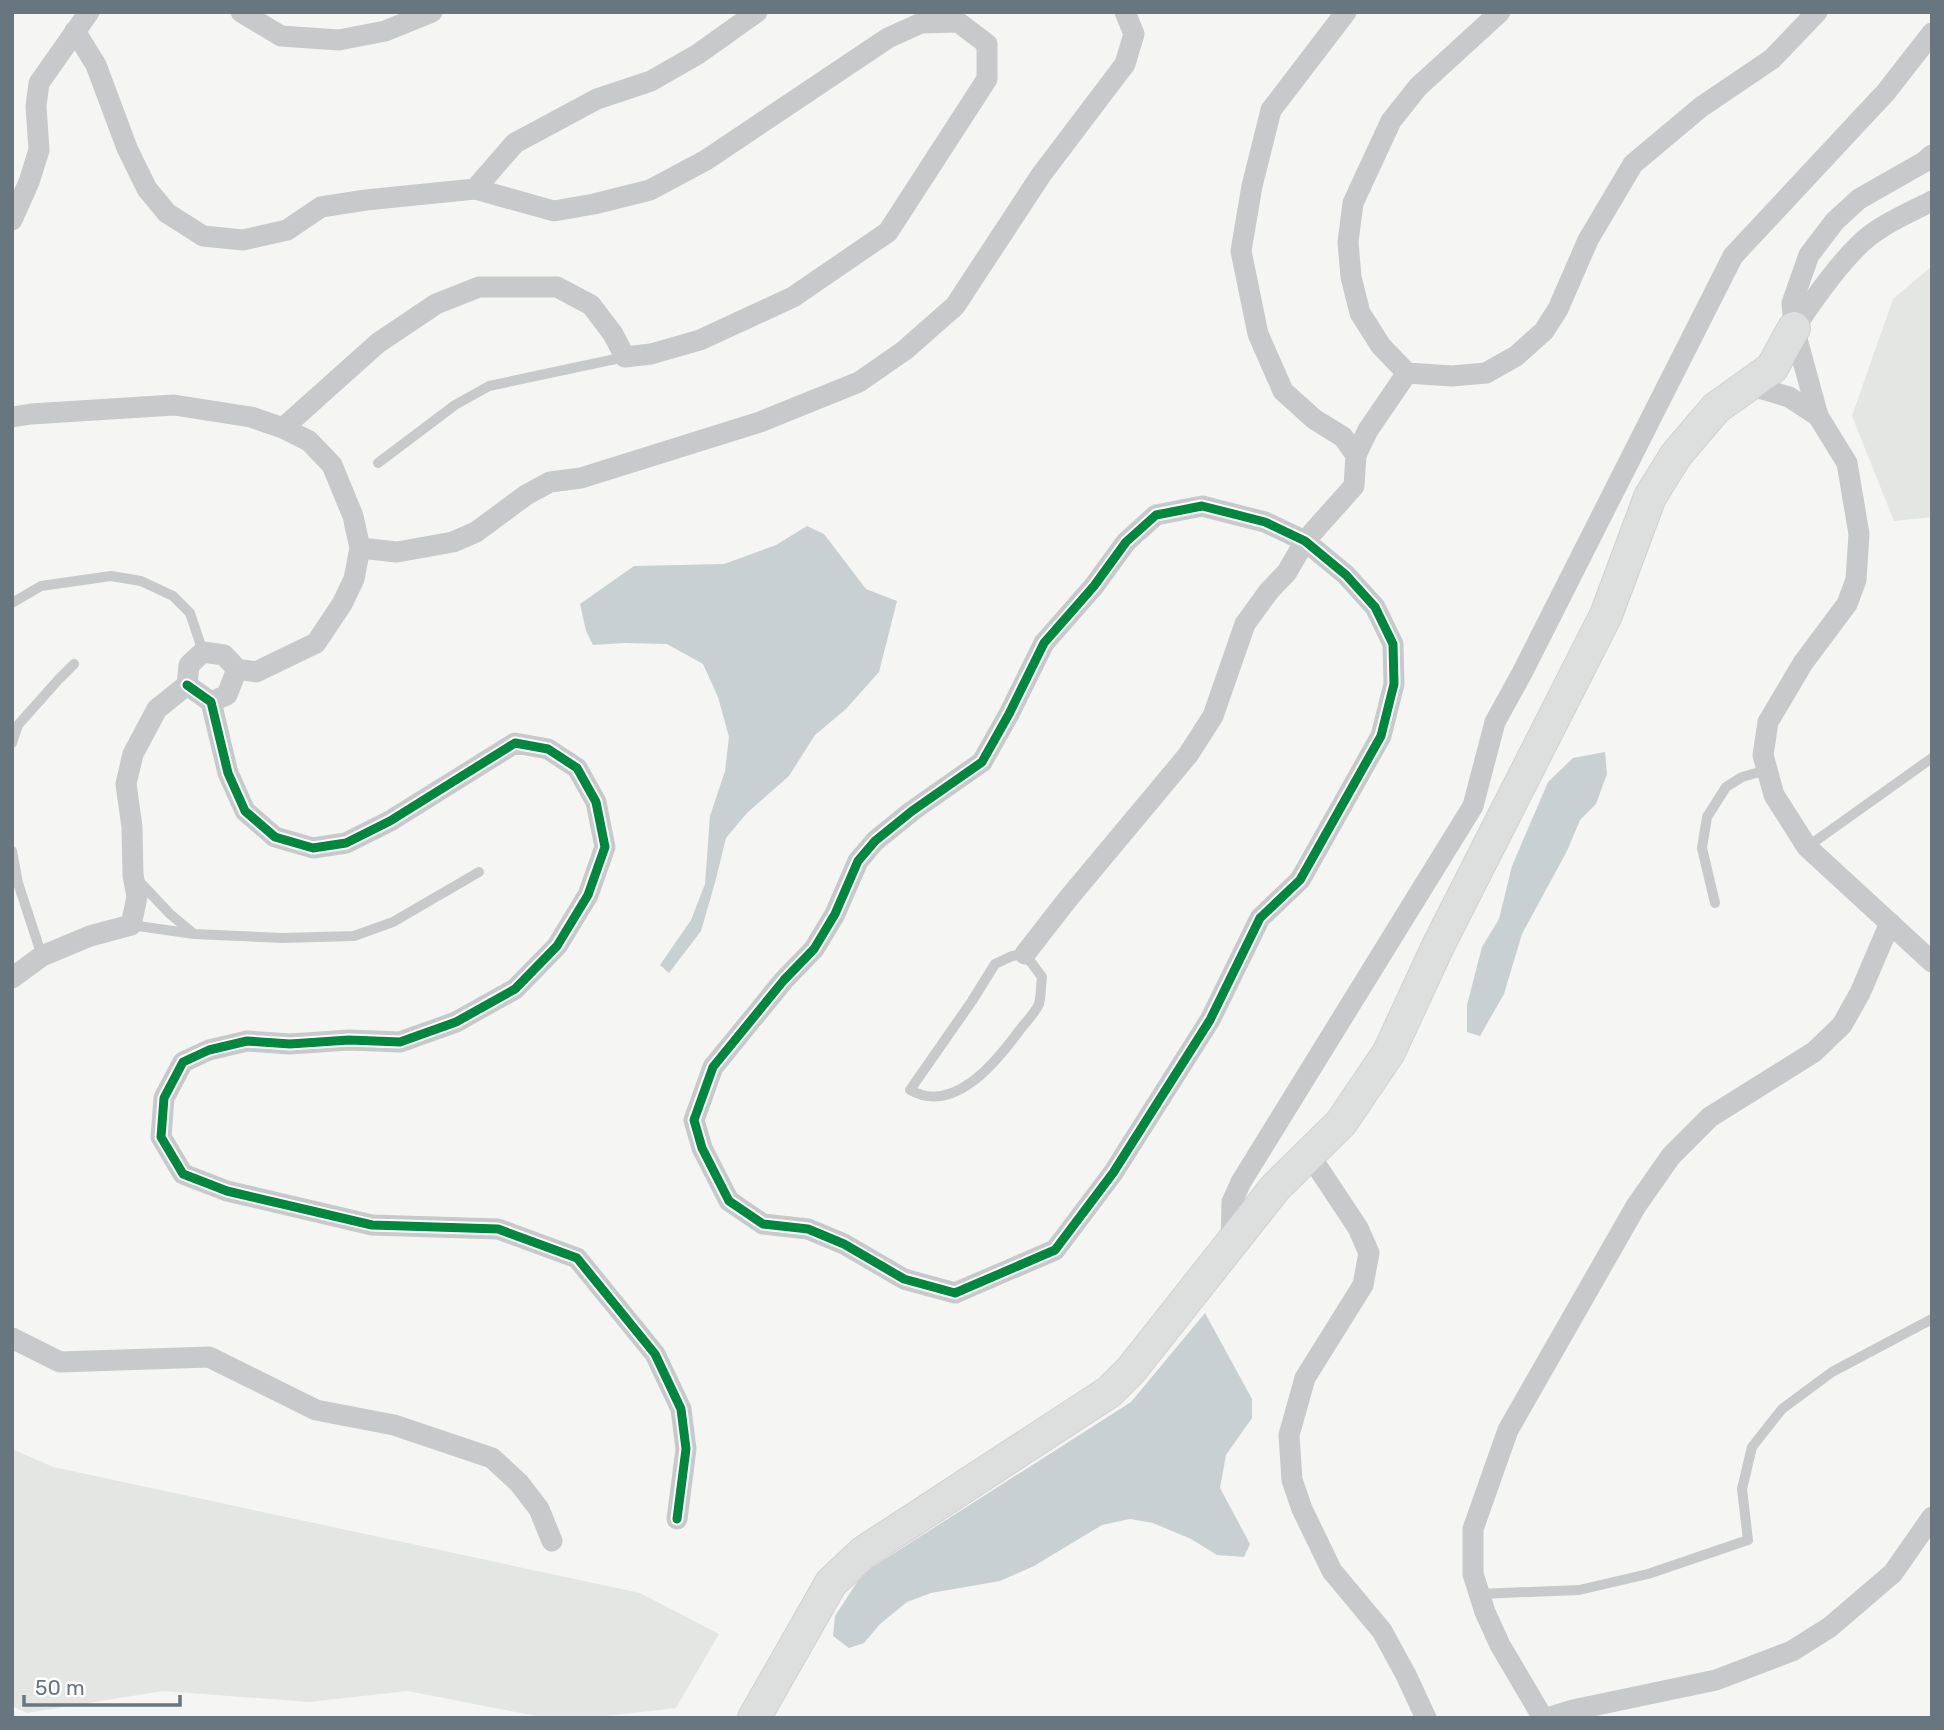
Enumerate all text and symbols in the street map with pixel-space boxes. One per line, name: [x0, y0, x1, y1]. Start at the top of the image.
scale bar: [24, 1664, 180, 1708]
text: 50 m: [35, 1675, 85, 1700]

